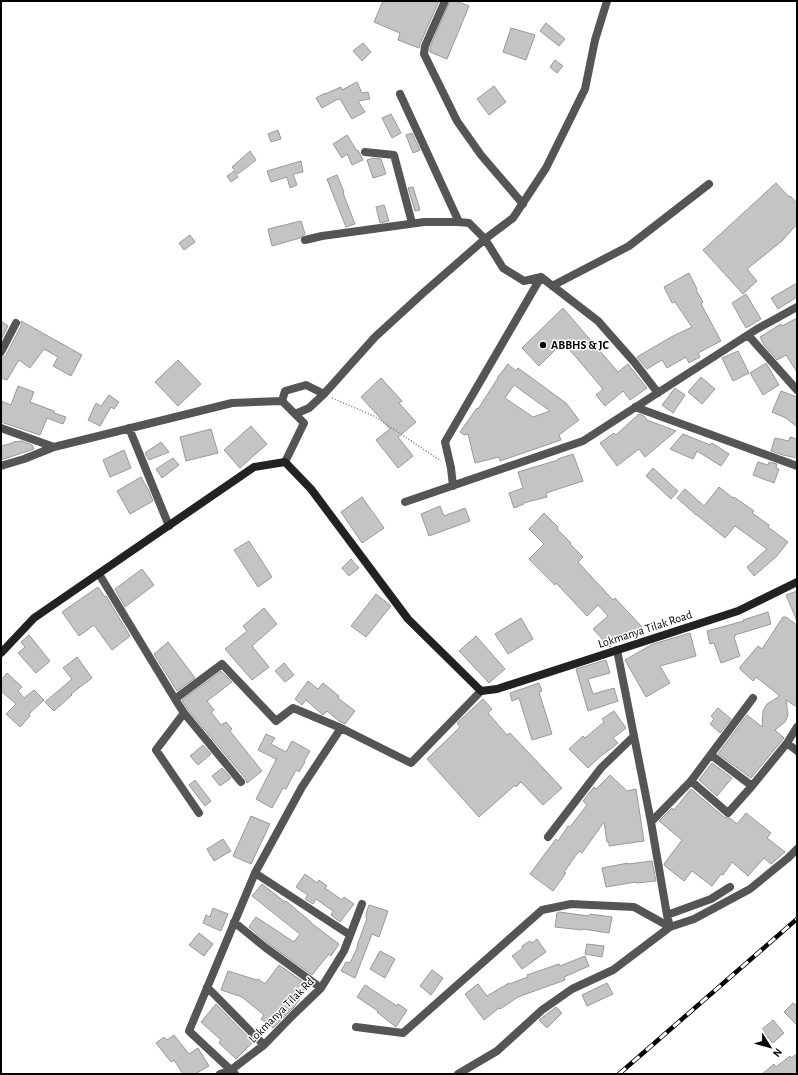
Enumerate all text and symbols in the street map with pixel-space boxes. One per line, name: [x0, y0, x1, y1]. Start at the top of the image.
place label: ABBHS & JC: [551, 339, 609, 351]
marker: ABBHS & JC: [538, 340, 548, 350]
street label: Lokmanya Tilak Road: [596, 608, 694, 651]
street label: Lokmanya Tilak Rd: [246, 975, 317, 1046]
north arrow: [750, 1027, 790, 1067]
text: N: [771, 1046, 784, 1059]

